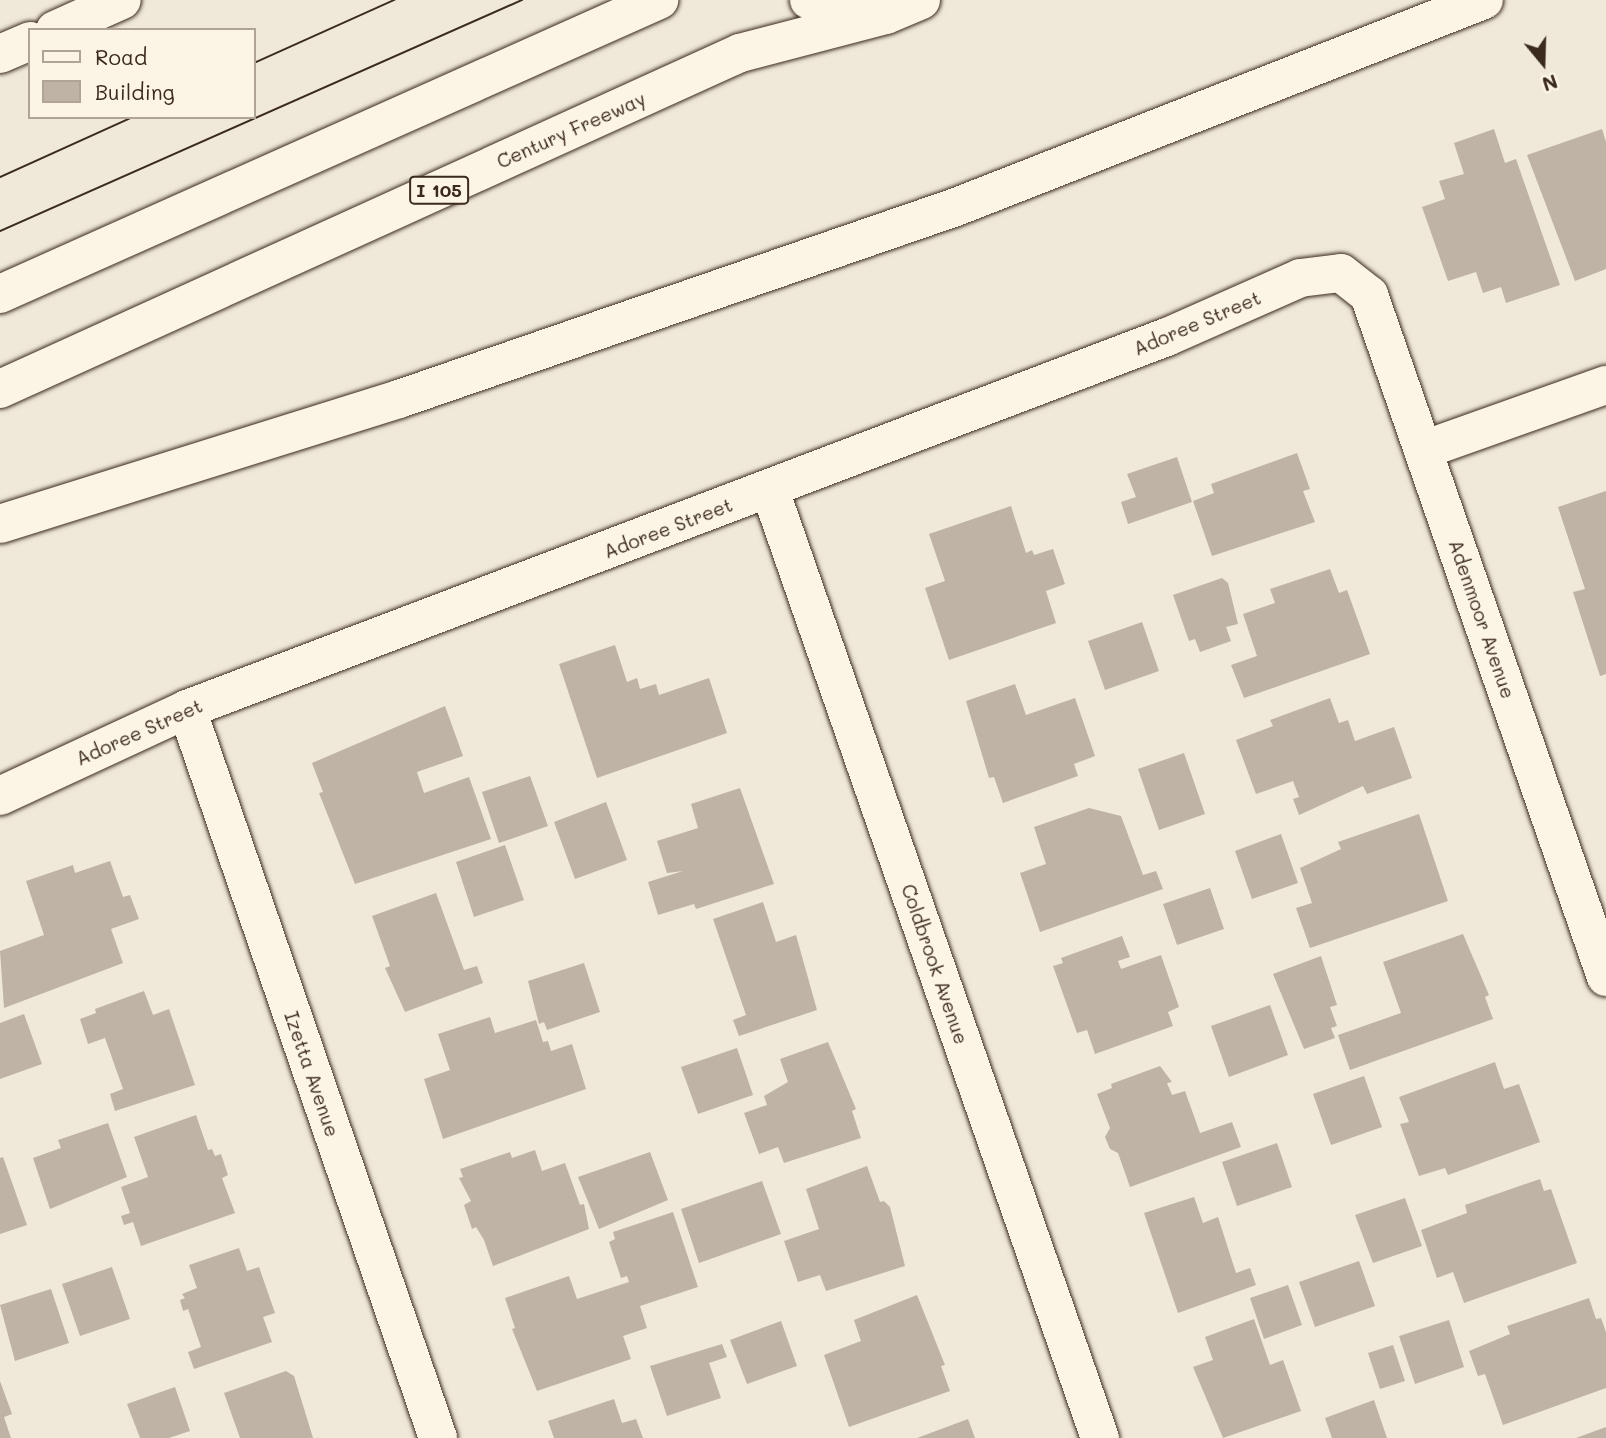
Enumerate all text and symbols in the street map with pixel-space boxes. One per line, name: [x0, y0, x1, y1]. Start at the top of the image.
legend: [28, 28, 256, 119]
north arrow: [1508, 28, 1578, 98]
text: Road: [95, 43, 147, 70]
text: N: [1539, 69, 1561, 97]
text: Building: [95, 78, 175, 105]
street label: Century Freeway: [493, 87, 649, 173]
road number: I 105: [408, 176, 471, 204]
street label: Adoree Street: [1130, 286, 1264, 360]
street label: Adoree Street: [600, 493, 736, 563]
street label: Adenmoor Avenue: [1444, 537, 1520, 701]
street label: Adoree Street: [72, 694, 206, 770]
street label: Coldbrook Avenue: [897, 881, 973, 1047]
street label: Izetta Avenue: [280, 1008, 344, 1140]

